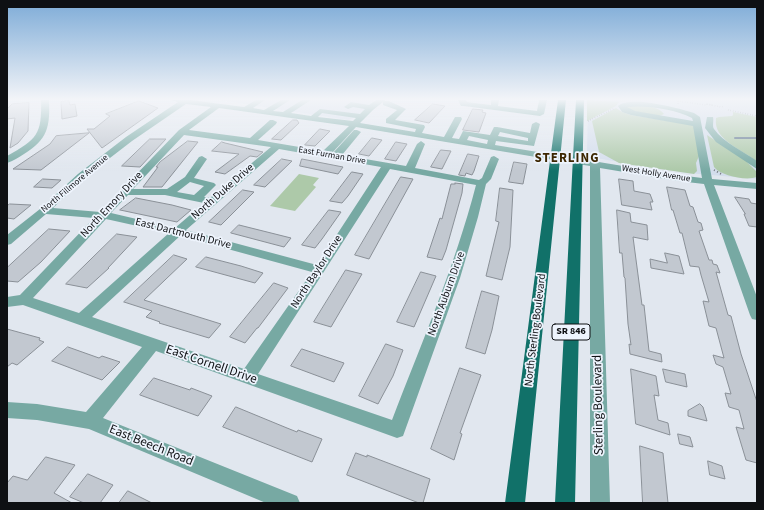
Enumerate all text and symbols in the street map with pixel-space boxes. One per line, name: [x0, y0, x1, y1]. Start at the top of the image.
street label: East Furman Drive: [297, 145, 367, 167]
district label: STERLING: [535, 151, 599, 167]
street label: North Fillmore Avenue: [39, 153, 111, 215]
street label: North Duke Drive: [189, 161, 257, 223]
street label: West Holly Avenue: [621, 163, 691, 185]
street label: North Emory Drive: [78, 169, 146, 241]
street label: East Dartmouth Drive: [134, 216, 232, 252]
street label: North Baylor Drive: [288, 233, 346, 311]
street label: North Auburn Drive: [426, 250, 468, 338]
street label: North Sterling Boulevard: [523, 273, 549, 387]
road number: SR 846: [552, 324, 590, 340]
street label: East Cornell Drive: [163, 342, 259, 388]
street label: Sterling Boulevard: [590, 355, 608, 455]
street label: East Beech Road: [107, 422, 195, 470]

